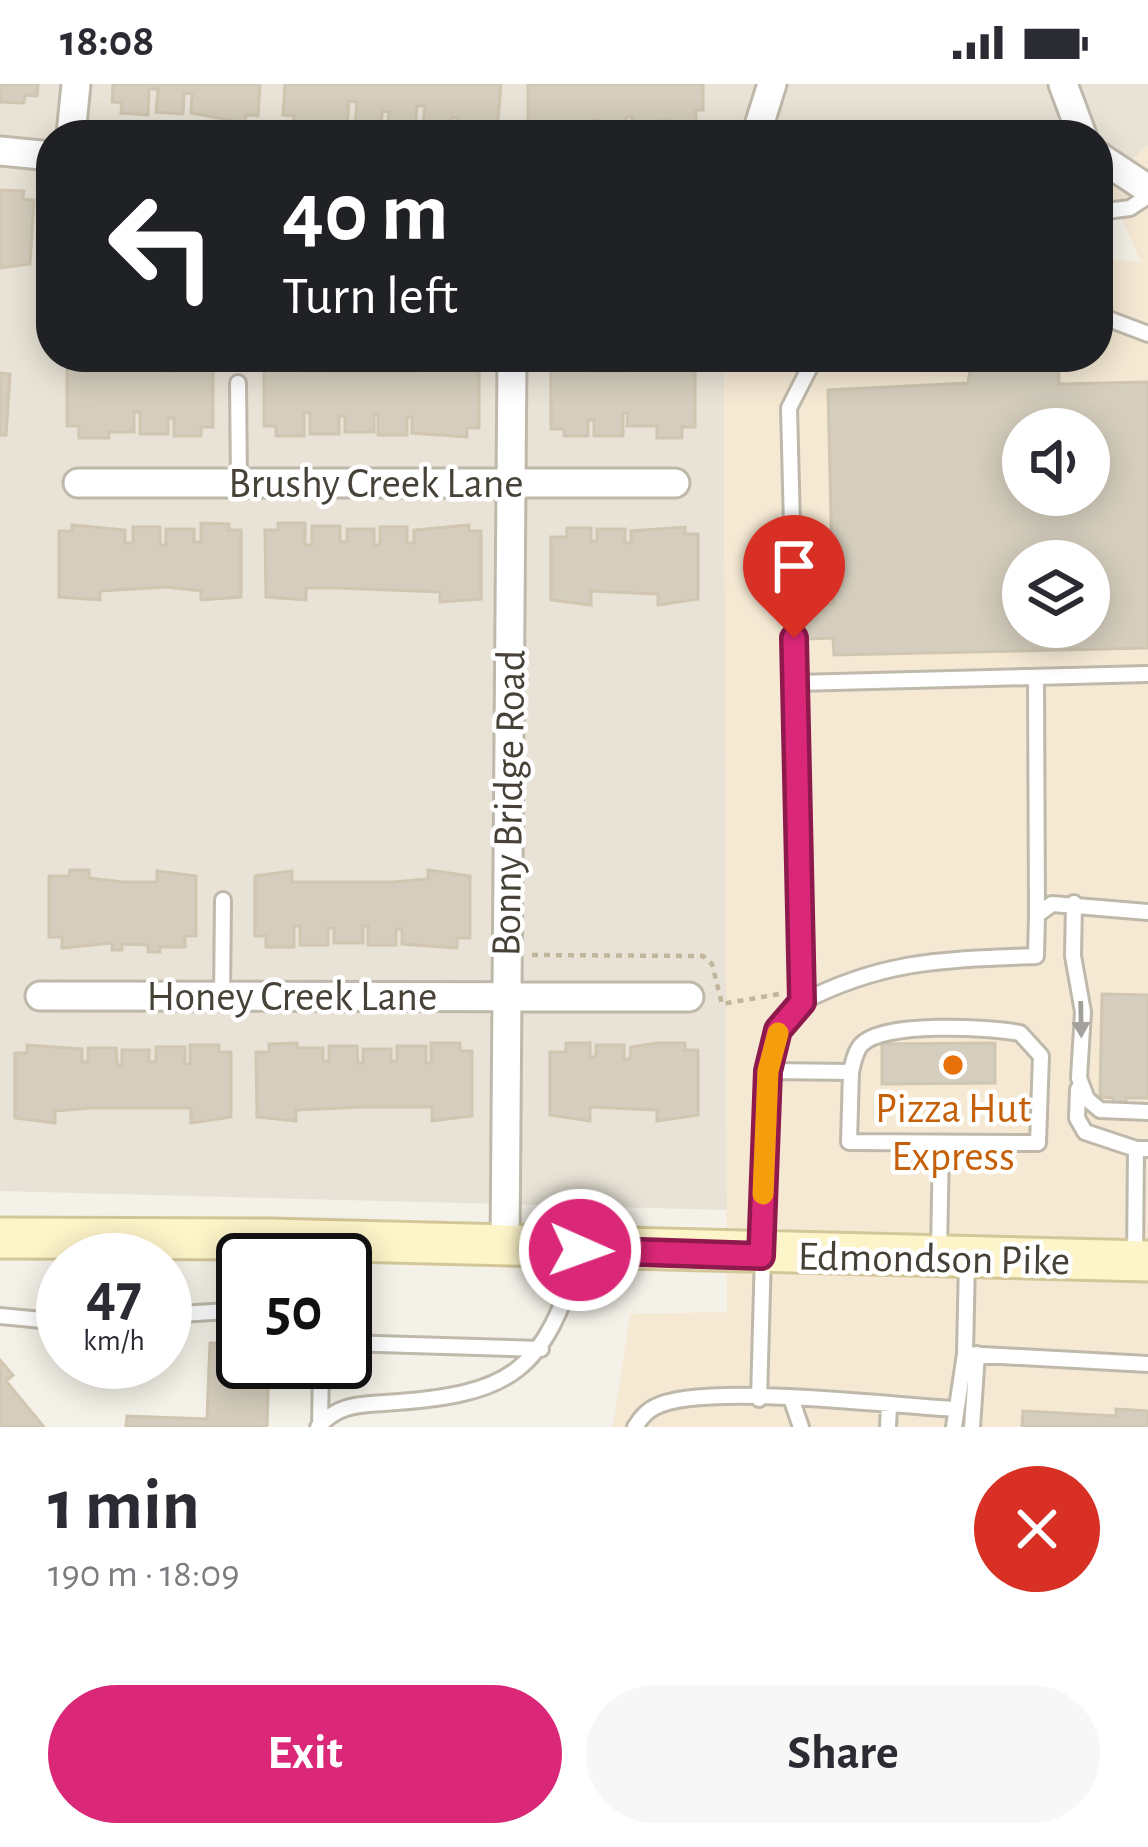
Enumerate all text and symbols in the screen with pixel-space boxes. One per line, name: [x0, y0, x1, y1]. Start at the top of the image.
text: 18:08: [60, 19, 154, 64]
icon: left: [84, 168, 240, 324]
text: 40 m: [282, 172, 449, 256]
text: Turn left: [282, 270, 458, 324]
map controls: [1002, 408, 1110, 648]
button: sound: [1002, 408, 1110, 516]
street label: Brushy Creek Lane: [228, 463, 524, 505]
pin: [743, 515, 845, 638]
icon: arrive: [761, 533, 827, 599]
button: layers: [1002, 540, 1110, 648]
street label: Bonny Bridge Road: [485, 649, 533, 957]
street label: Honey Creek Lane: [147, 976, 437, 1018]
one-way arrow: [1071, 1001, 1091, 1039]
marker: Pizza Hut Express: [940, 1052, 966, 1078]
place label: Pizza Hut Express: [875, 1088, 1031, 1178]
position arrow: [517, 1187, 643, 1313]
speed limit sign: 50: [216, 1233, 372, 1389]
street label: Edmondson Pike: [797, 1236, 1071, 1282]
text: 47: [86, 1266, 142, 1326]
text: km/h: [83, 1326, 145, 1356]
button: close: [974, 1466, 1100, 1592]
text: 1 min: [48, 1470, 200, 1542]
text: 190 m · 18:09: [48, 1555, 240, 1594]
button: Exit: [48, 1685, 562, 1823]
button: Share: [586, 1685, 1100, 1823]

